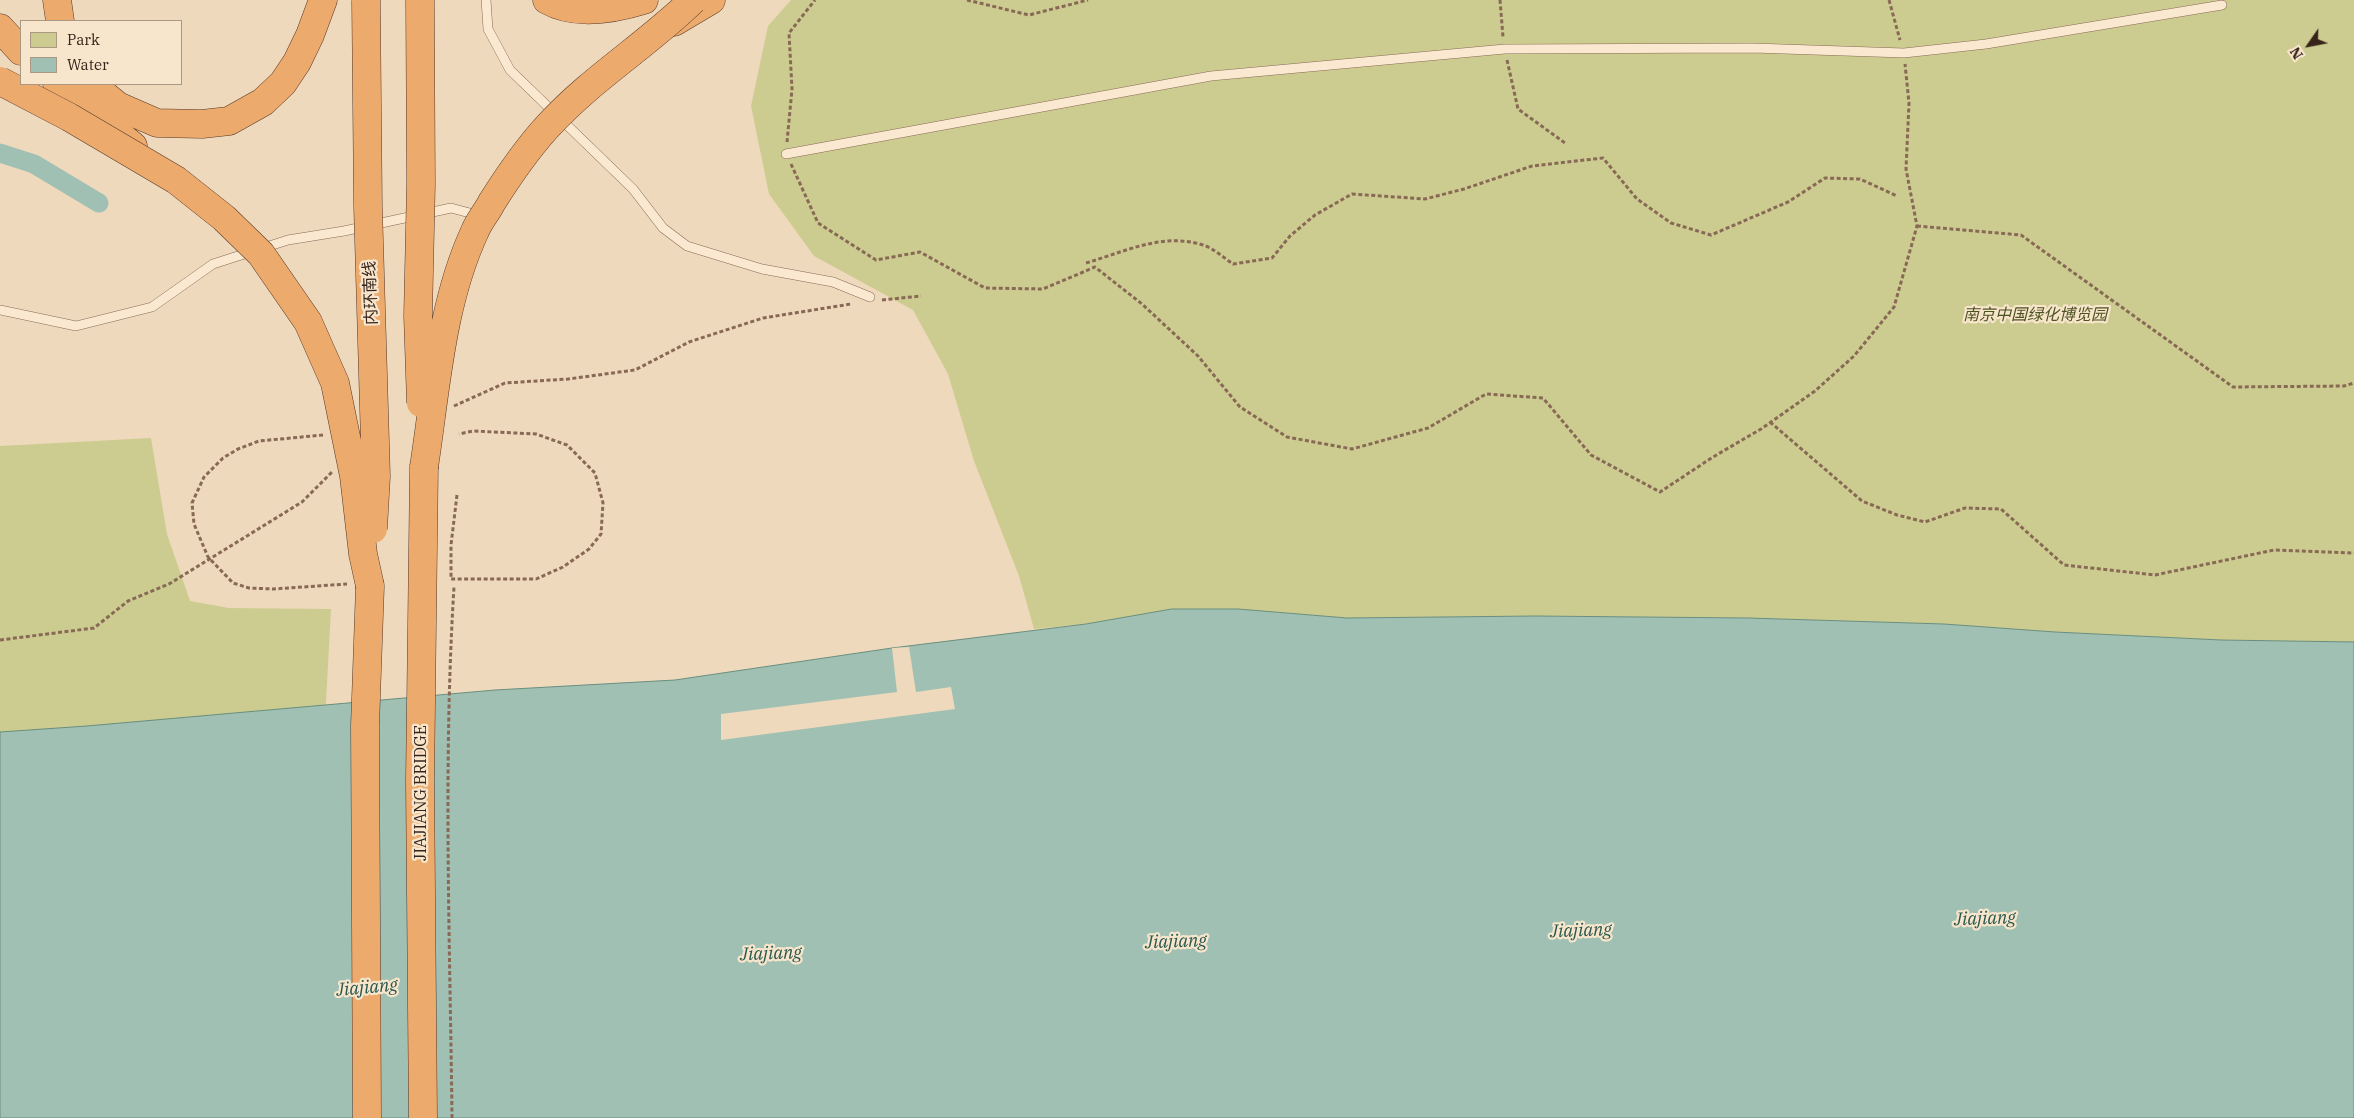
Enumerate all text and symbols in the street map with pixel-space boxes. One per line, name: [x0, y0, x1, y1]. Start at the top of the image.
legend: [20, 20, 182, 85]
north arrow: [2284, 20, 2334, 70]
text: Park: [67, 30, 100, 49]
text: N: [2286, 44, 2307, 63]
text: Water: [67, 55, 109, 74]
street label: 内环南线: [360, 261, 382, 325]
park label: 南京中国绿化博览园: [1963, 305, 2107, 325]
street label: JIAJIANG BRIDGE: [411, 725, 431, 861]
water label: Jiajiang: [1954, 907, 2016, 931]
water label: Jiajiang: [1550, 919, 1612, 943]
water label: Jiajiang: [1145, 930, 1207, 954]
water label: Jiajiang: [740, 942, 802, 966]
water label: Jiajiang: [335, 975, 399, 1001]

